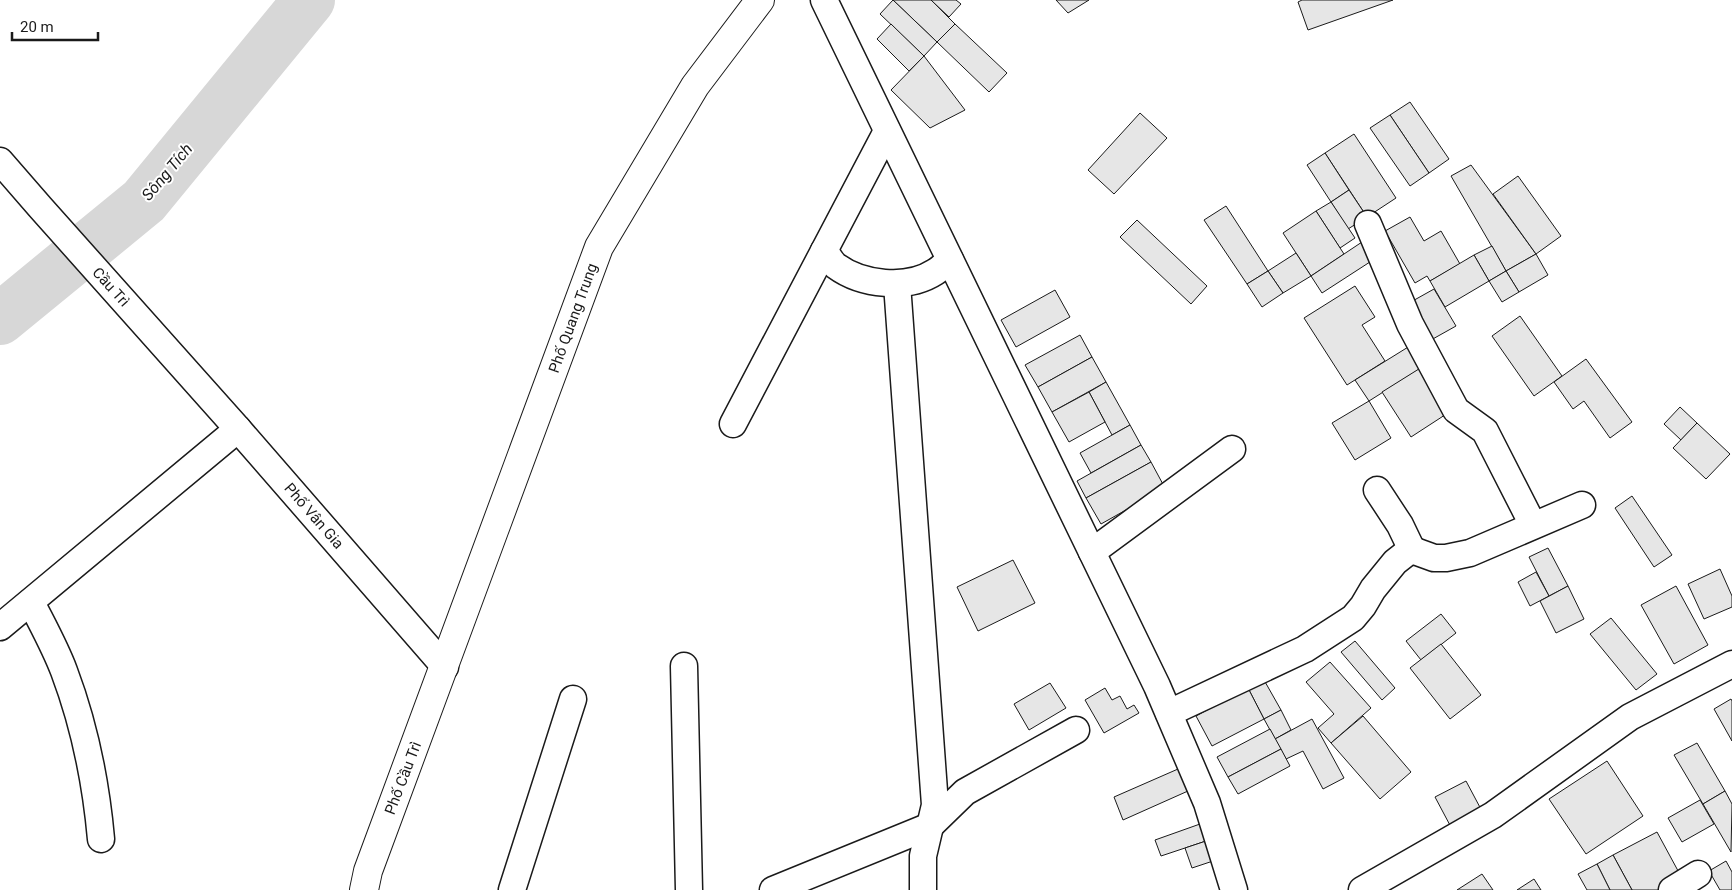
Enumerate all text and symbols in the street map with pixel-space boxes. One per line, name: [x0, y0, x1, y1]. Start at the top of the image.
scale bar: [12, 10, 99, 42]
text: 20 m: [20, 18, 54, 36]
water label: Sông Tích: [138, 140, 196, 204]
street label: Phố Quang Trung: [545, 261, 601, 375]
street label: Cầu Trì: [89, 264, 133, 310]
street label: Phố Vân Gia: [281, 479, 347, 553]
street label: Phố Cầu Trì: [381, 739, 425, 817]

